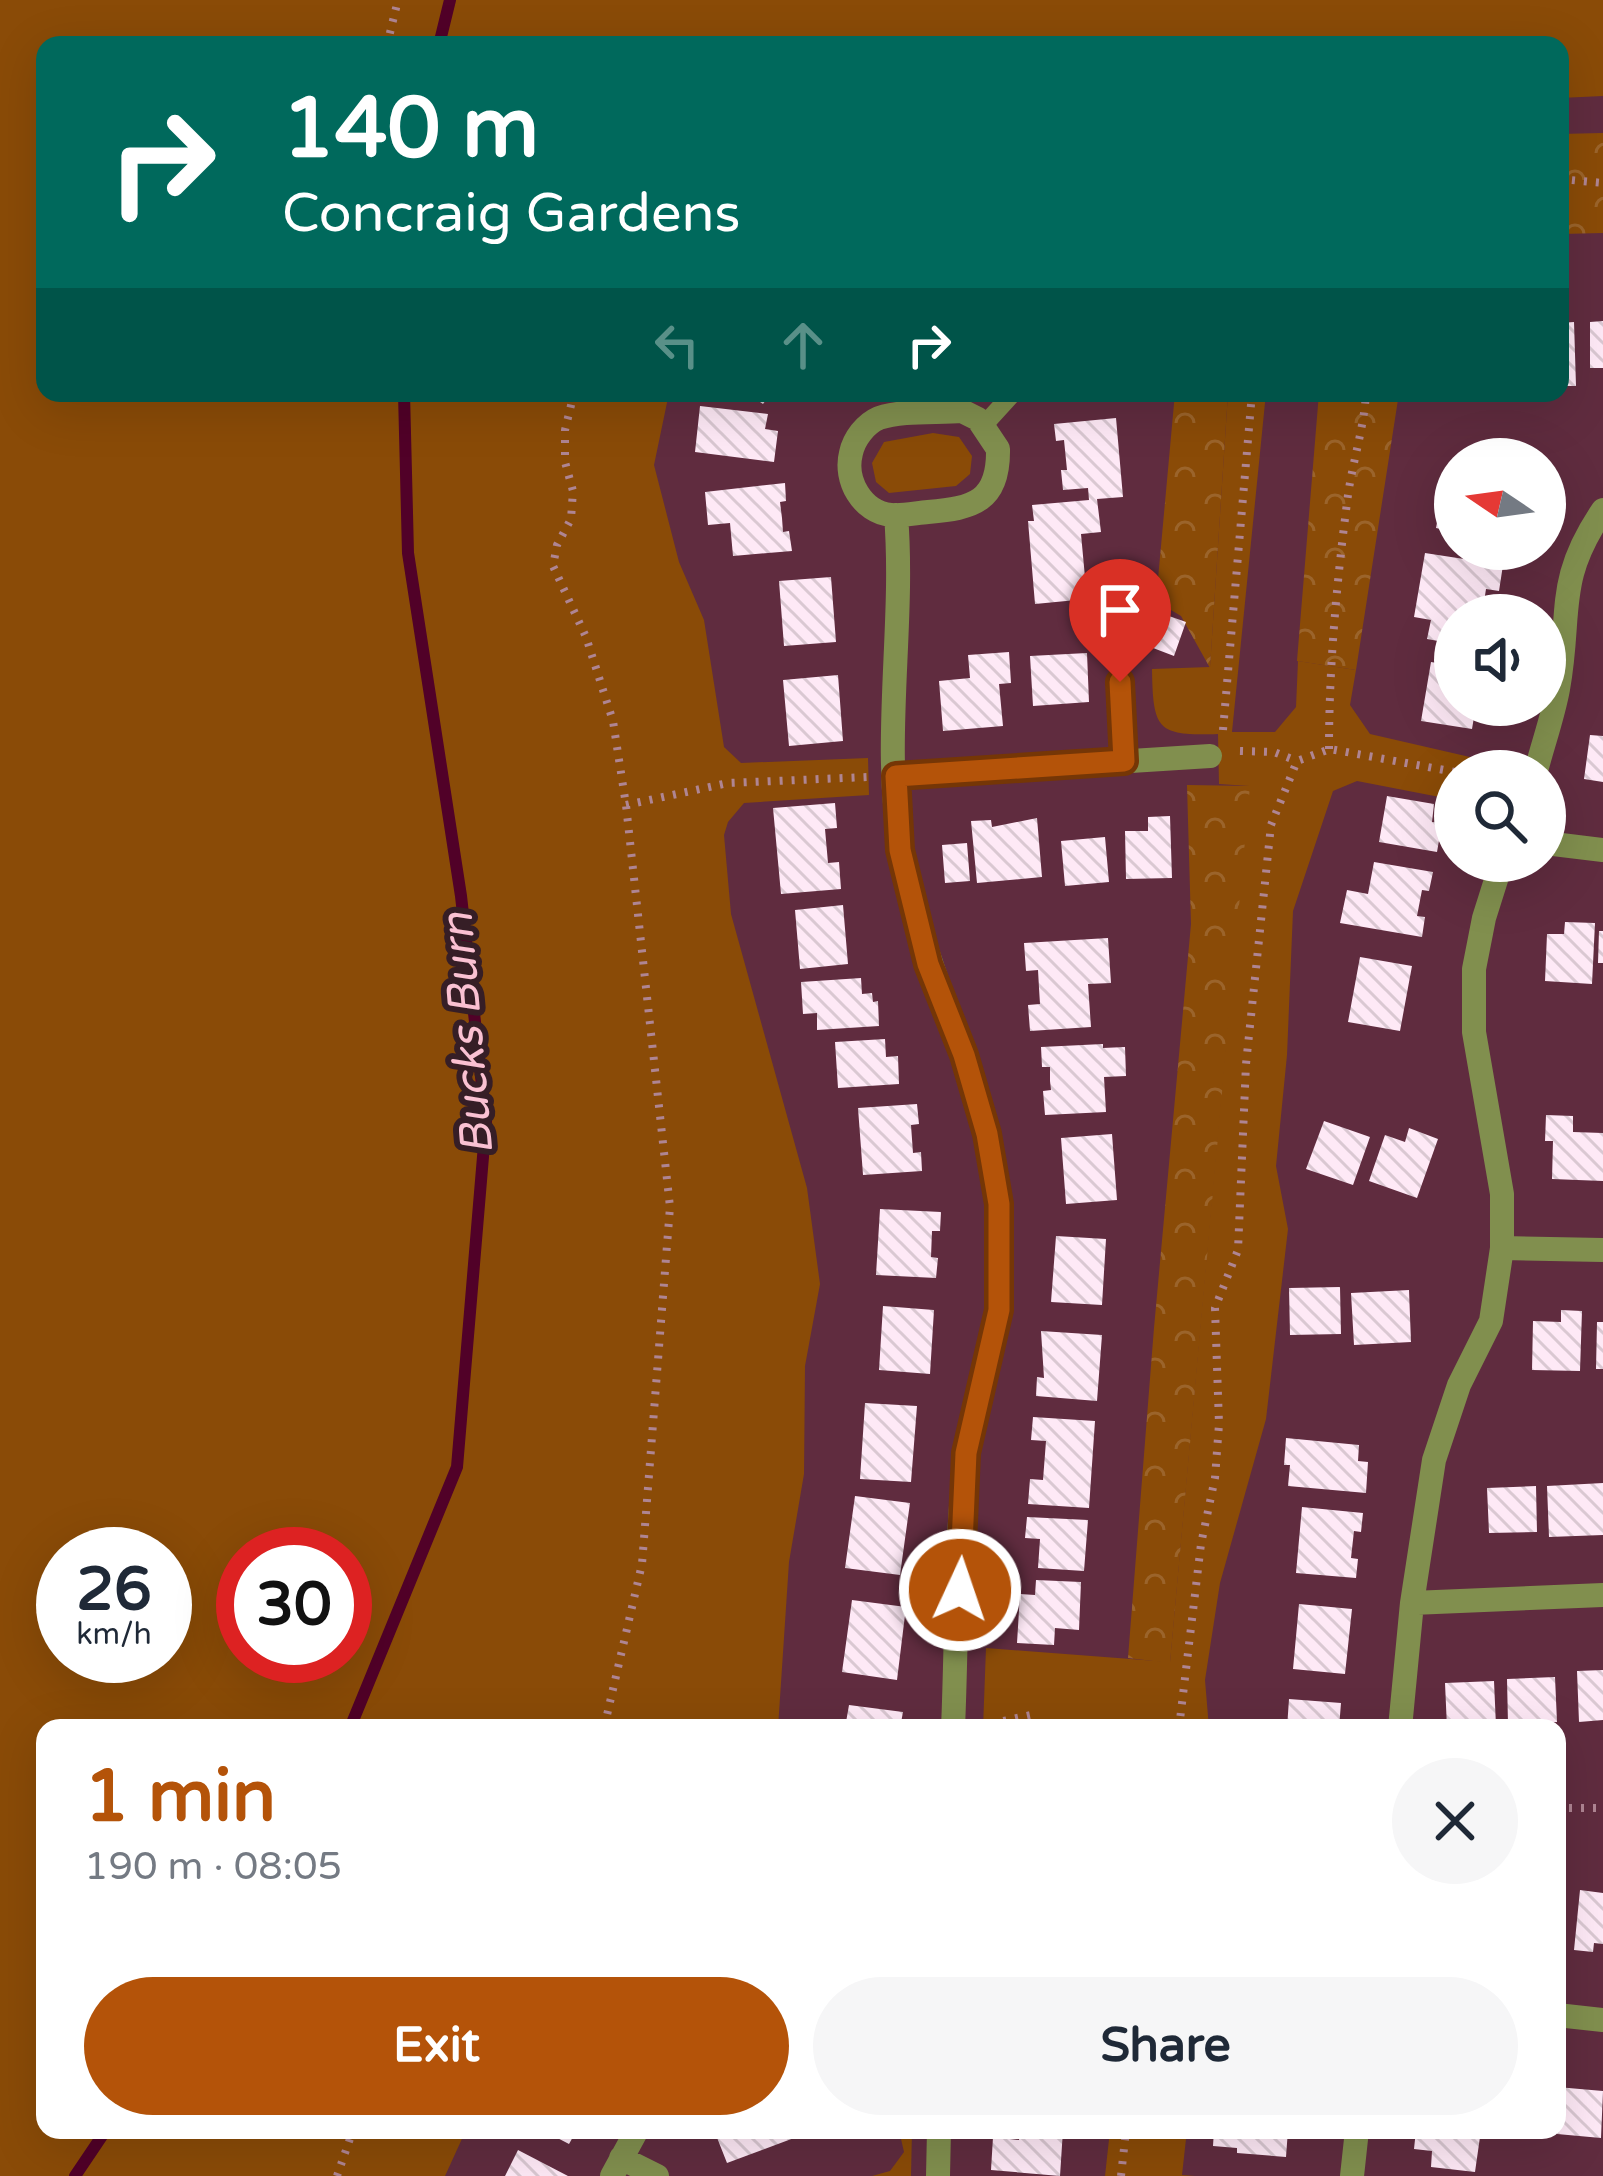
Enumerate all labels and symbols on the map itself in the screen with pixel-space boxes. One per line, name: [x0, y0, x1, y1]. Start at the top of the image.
north arrow: [1434, 438, 1566, 570]
pin: [1069, 559, 1171, 682]
water label: Bucks Burn: [430, 909, 505, 1157]
speed limit sign: 30: [216, 1527, 372, 1683]
position arrow: [897, 1527, 1023, 1653]

